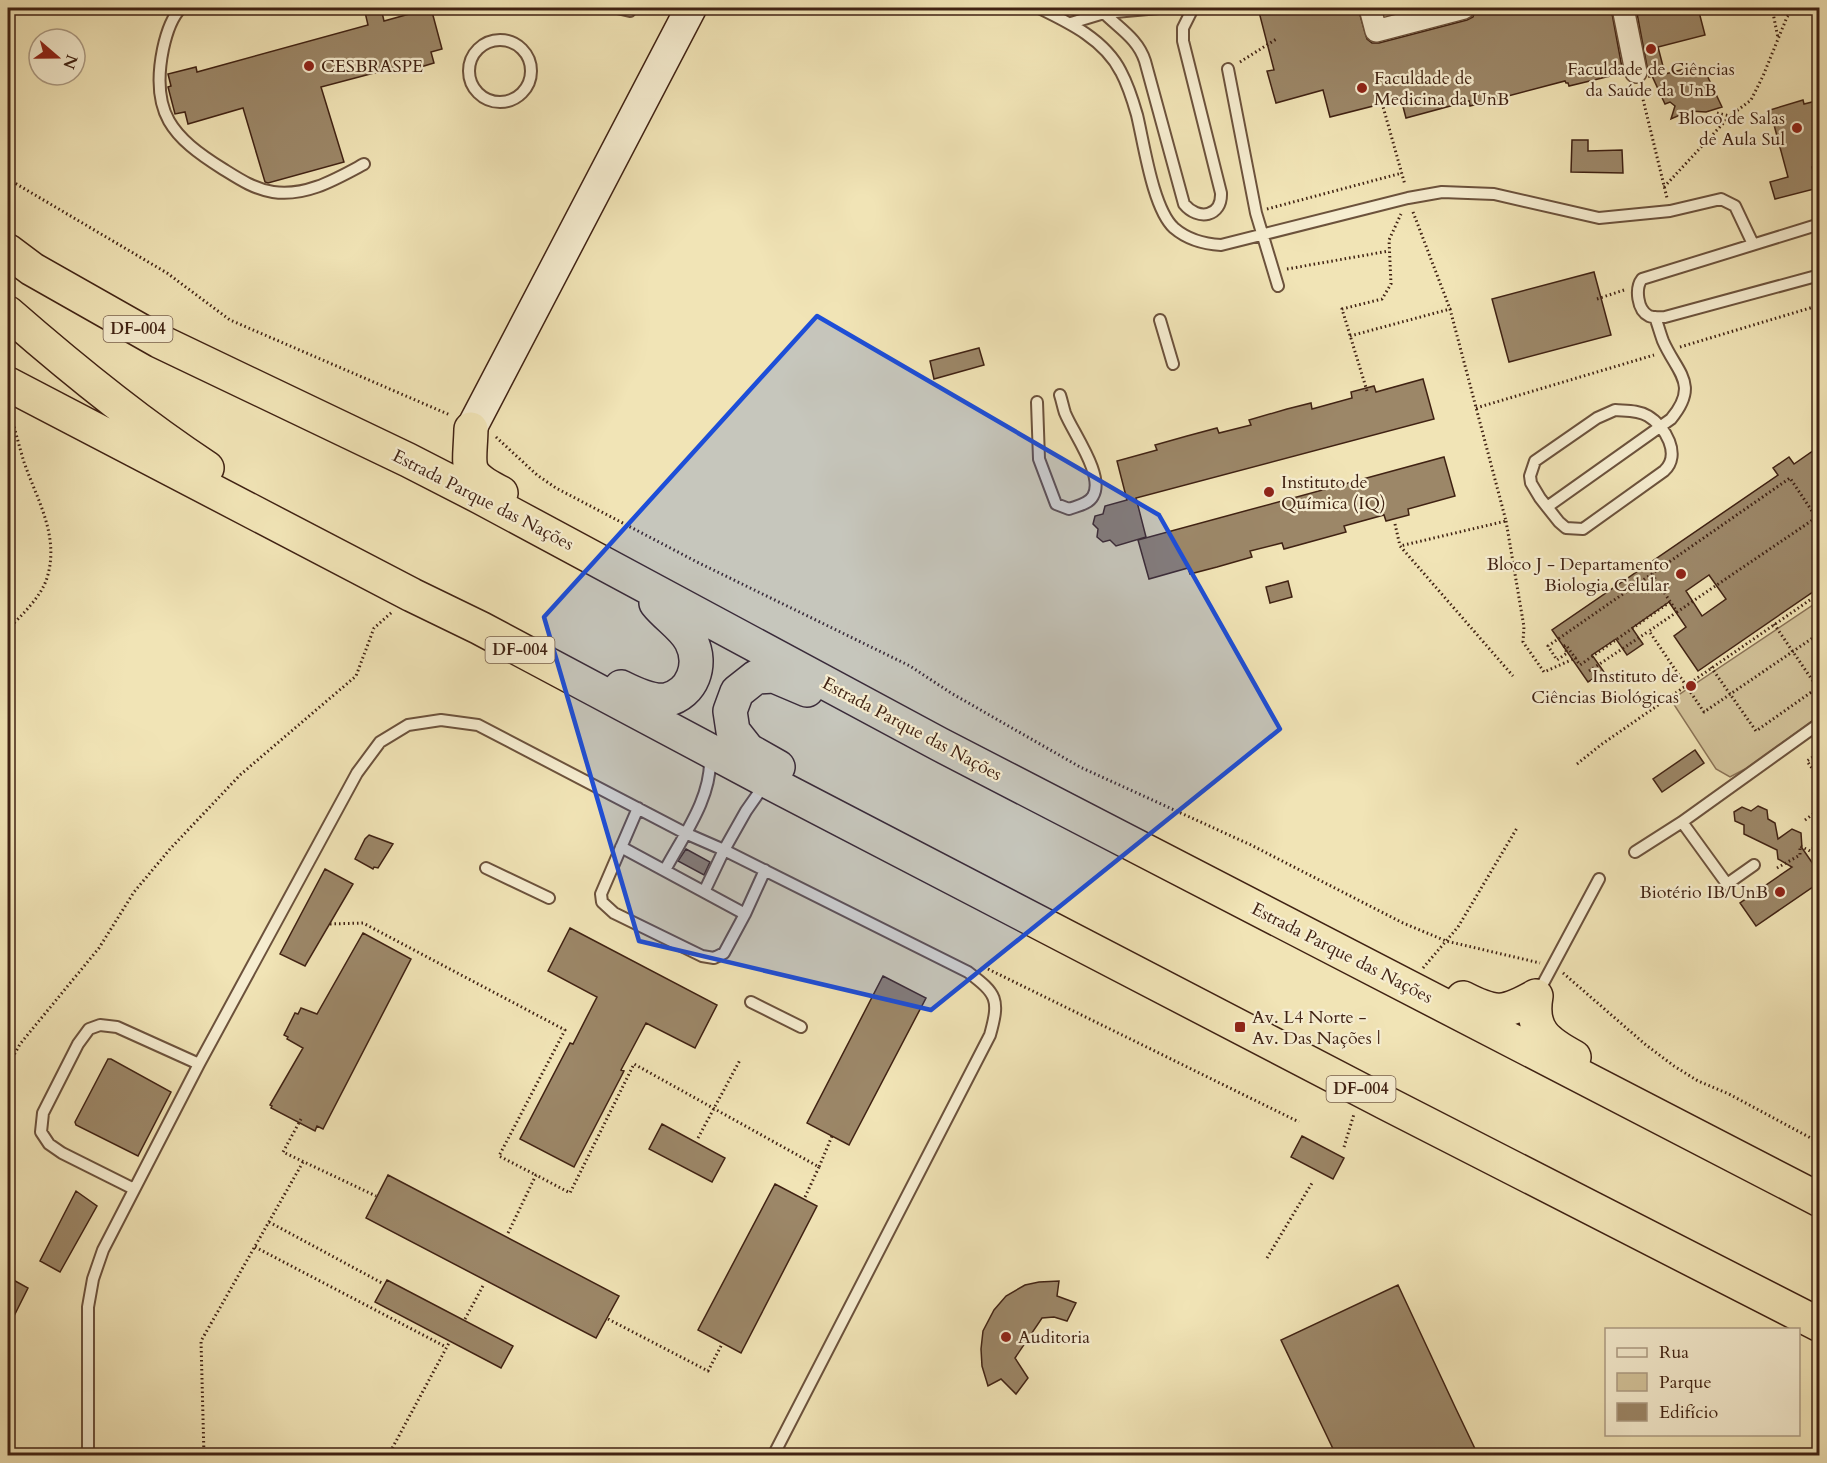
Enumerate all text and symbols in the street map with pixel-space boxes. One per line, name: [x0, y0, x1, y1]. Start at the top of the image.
north arrow: [27, 27, 87, 87]
marker: Faculdade de Ciências da Saúde da UnB: [1644, 42, 1658, 56]
text: N: [57, 51, 83, 72]
place label: CESBRASPE: [321, 54, 423, 79]
place label: Faculdade de Ciências da Saúde da UnB: [1567, 57, 1735, 103]
marker: CESBRASPE: [302, 59, 316, 73]
place label: Faculdade de Medicina da UnB: [1374, 66, 1509, 112]
marker: Faculdade de Medicina da UnB: [1355, 81, 1369, 95]
place label: Bloco de Salas de Aula Sul: [1678, 106, 1785, 152]
marker: Bloco de Salas de Aula Sul: [1790, 121, 1804, 135]
road number: DF-004: [104, 316, 172, 342]
street label: Estrada Parque das Nações: [388, 443, 578, 557]
place label: Instituto de Química (IQ): [1281, 470, 1386, 516]
marker: Instituto de Química (IQ): [1262, 485, 1276, 499]
place label: Bloco J - Departamento Biologia Celular: [1487, 552, 1669, 598]
marker: Bloco J - Departamento Biologia Celular: [1674, 567, 1688, 581]
road number: DF-004: [486, 637, 554, 663]
place label: Instituto de Ciências Biológicas: [1531, 664, 1679, 710]
street label: Estrada Parque das Nações: [818, 671, 1006, 787]
marker: Instituto de Ciências Biológicas: [1684, 679, 1698, 693]
place label: Biotério IB/UnB: [1640, 880, 1768, 905]
marker: Biotério IB/UnB: [1773, 885, 1787, 899]
street label: Estrada Parque das Nações: [1247, 896, 1437, 1010]
place label: Av. L4 Norte - Av. Das Nações |: [1252, 1005, 1380, 1051]
marker: Av. L4 Norte - Av. Das Nações |: [1233, 1020, 1247, 1034]
road number: DF-004: [1326, 1076, 1396, 1102]
place label: Auditoria: [1018, 1325, 1090, 1350]
legend: [1605, 1328, 1800, 1436]
marker: Auditoria: [999, 1330, 1013, 1344]
text: Rua: [1659, 1340, 1689, 1365]
text: Parque: [1659, 1370, 1712, 1395]
text: Edifício: [1659, 1400, 1719, 1425]

